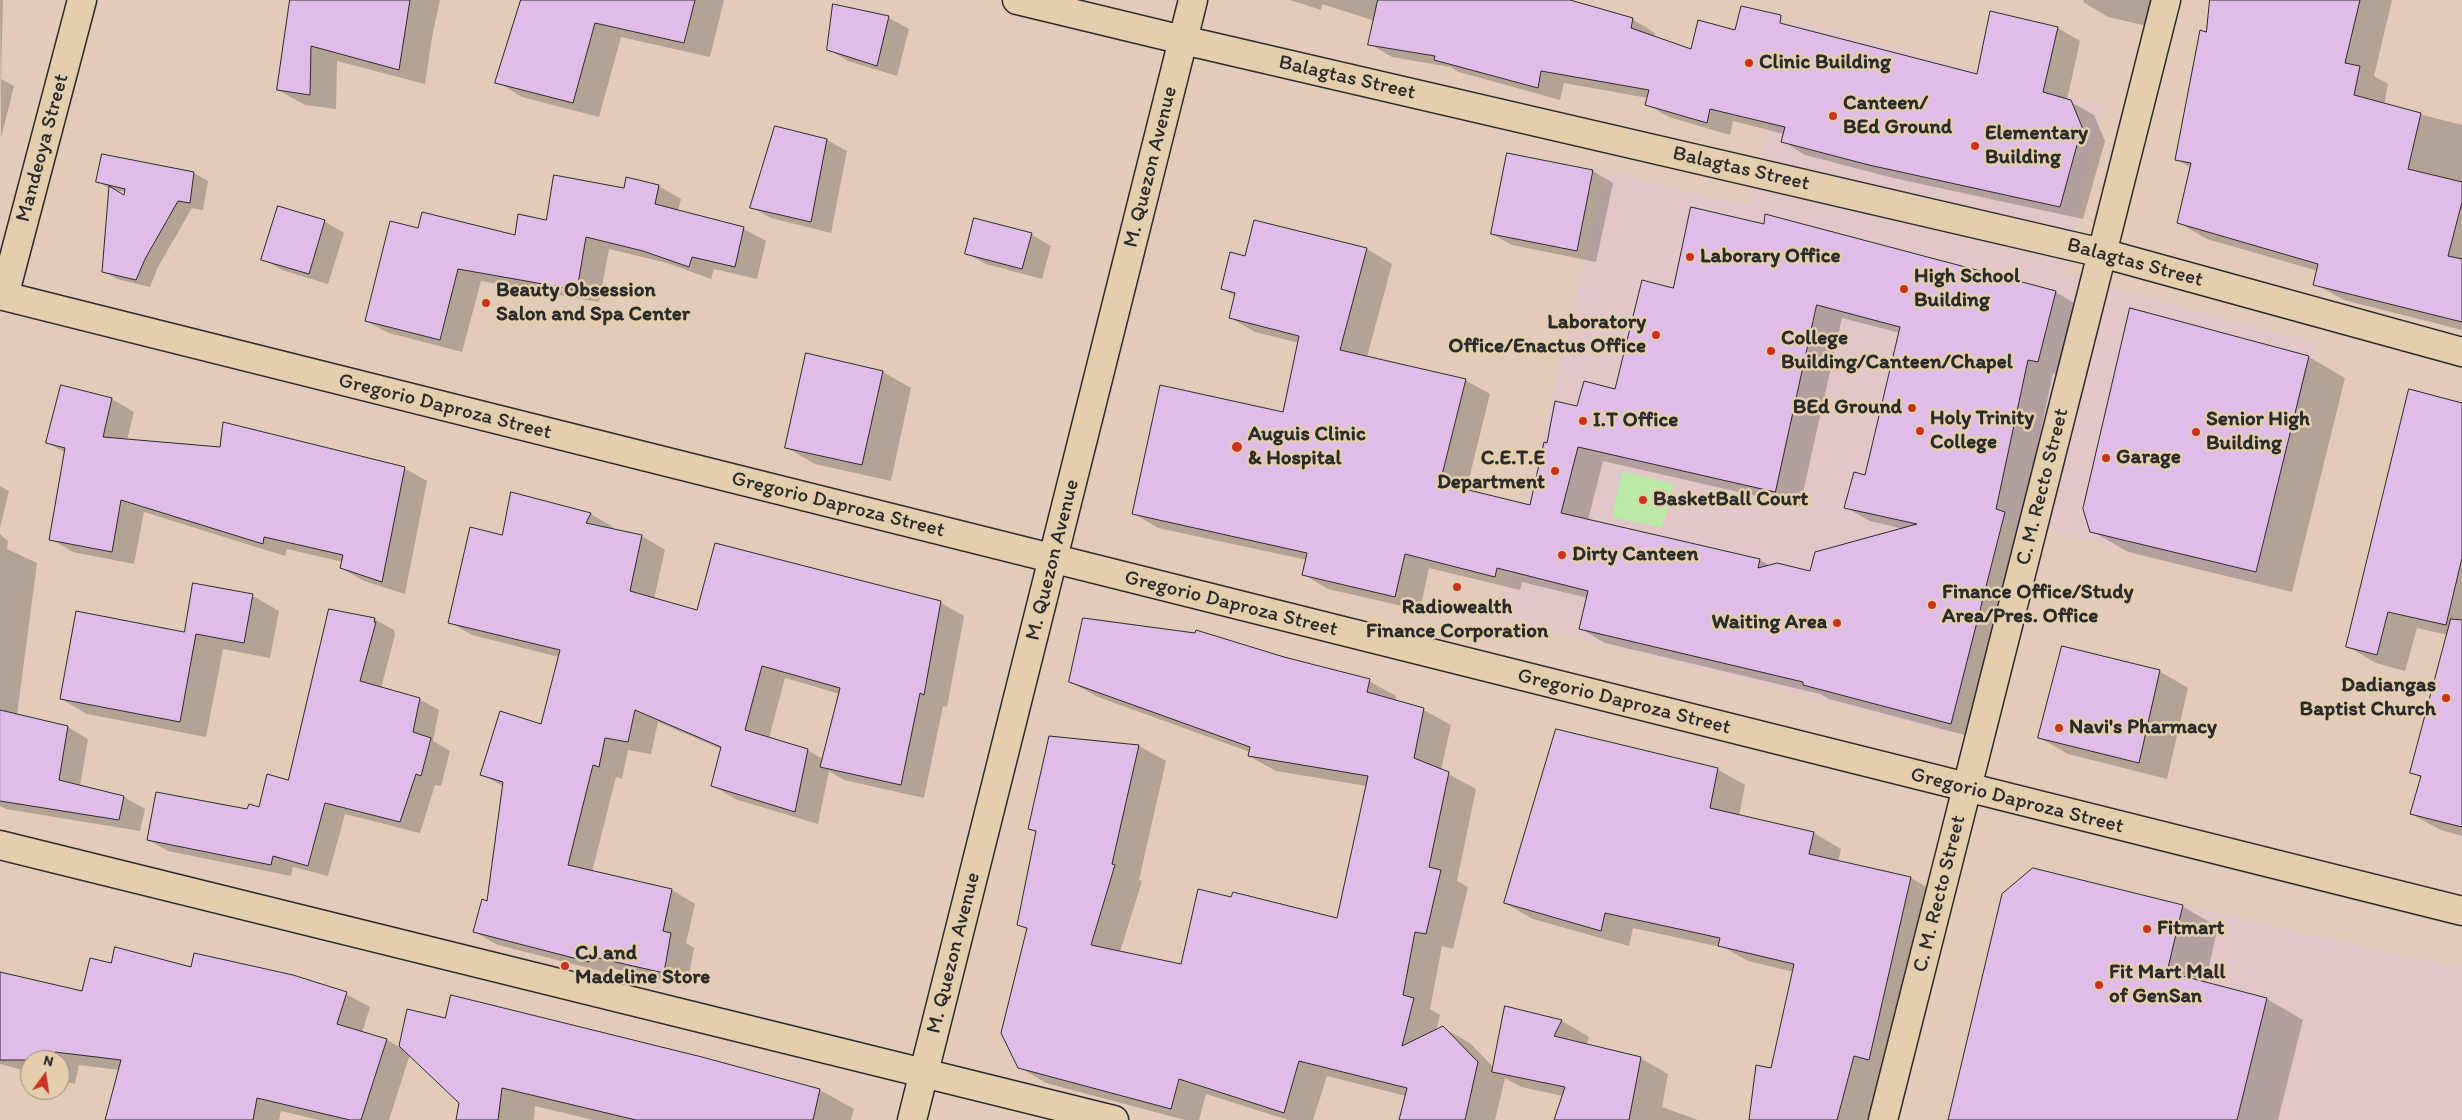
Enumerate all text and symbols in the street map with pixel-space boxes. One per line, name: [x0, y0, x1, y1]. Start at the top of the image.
street label: Balagtas Street: [1276, 50, 1418, 106]
place label: Clinic Building: [1759, 50, 1891, 76]
marker: Clinic Building: [1743, 57, 1755, 69]
street label: Mandeoya Street: [11, 71, 75, 225]
street label: M. Quezon Avenue: [1119, 84, 1183, 250]
place label: Canteen/ BEd Ground: [1843, 91, 1952, 141]
marker: Canteen/ BEd Ground: [1827, 110, 1839, 122]
place label: Elementary Building: [1985, 121, 2088, 171]
marker: Elementary Building: [1969, 140, 1981, 152]
street label: Balagtas Street: [1670, 141, 1812, 197]
street label: Balagtas Street: [2064, 233, 2206, 293]
place label: Laborary Office: [1700, 244, 1841, 270]
marker: Laborary Office: [1684, 251, 1696, 263]
place label: High School Building: [1914, 264, 2020, 314]
place label: Beauty Obsession Salon and Spa Center: [496, 278, 690, 328]
marker: High School Building: [1898, 283, 1910, 295]
marker: Beauty Obsession Salon and Spa Center: [480, 297, 492, 309]
place label: Laboratory Office/Enactus Office: [1448, 310, 1646, 360]
place label: College Building/Canteen/Chapel: [1781, 326, 2013, 376]
marker: Laboratory Office/Enactus Office: [1650, 329, 1662, 341]
marker: College Building/Canteen/Chapel: [1765, 345, 1777, 357]
street label: Gregorio Daproza Street: [336, 368, 554, 446]
place label: BEd Ground: [1793, 395, 1902, 421]
marker: BEd Ground: [1906, 402, 1918, 414]
place label: Holy Trinity College: [1930, 406, 2034, 456]
street label: C. M. Recto Street: [2011, 406, 2075, 568]
place label: Senior High Building: [2206, 407, 2310, 457]
place label: I.T Office: [1593, 408, 1678, 434]
marker: I.T Office: [1577, 415, 1589, 427]
place label: Auguis Clinic & Hospital: [1248, 422, 1366, 472]
marker: Holy Trinity College: [1914, 425, 1926, 437]
marker: Senior High Building: [2190, 426, 2202, 438]
marker: Auguis Clinic & Hospital: [1230, 440, 1244, 454]
place label: Garage: [2116, 445, 2181, 471]
place label: C.E.T.E Department: [1437, 446, 1545, 496]
marker: Garage: [2100, 452, 2112, 464]
marker: C.E.T.E Department: [1549, 465, 1561, 477]
street label: Gregorio Daproza Street: [729, 466, 947, 544]
street label: M. Quezon Avenue: [1021, 477, 1085, 643]
place label: BasketBall Court: [1653, 487, 1808, 513]
marker: BasketBall Court: [1637, 494, 1649, 506]
place label: Dirty Canteen: [1572, 542, 1698, 568]
marker: Dirty Canteen: [1556, 549, 1568, 561]
street label: Gregorio Daproza Street: [1122, 565, 1340, 643]
place label: Finance Office/Study Area/Pres. Office: [1942, 580, 2133, 630]
marker: Radiowealth Finance Corporation: [1451, 581, 1463, 593]
place label: Radiowealth Finance Corporation: [1366, 595, 1548, 645]
marker: Finance Office/Study Area/Pres. Office: [1926, 599, 1938, 611]
place label: Waiting Area: [1711, 610, 1827, 636]
marker: Waiting Area: [1831, 617, 1843, 629]
street label: Gregorio Daproza Street: [1515, 663, 1733, 741]
place label: Dadiangas Baptist Church: [2300, 673, 2436, 723]
marker: Dadiangas Baptist Church: [2440, 692, 2452, 704]
place label: Navi's Pharmacy: [2069, 715, 2217, 741]
marker: Navi's Pharmacy: [2053, 722, 2065, 734]
street label: Gregorio Daproza Street: [1908, 762, 2126, 840]
street label: C. M. Recto Street: [1908, 813, 1972, 975]
street label: M. Quezon Avenue: [922, 870, 986, 1036]
place label: Fitmart: [2157, 916, 2225, 942]
marker: Fitmart: [2141, 923, 2153, 935]
place label: CJ and Madeline Store: [575, 941, 710, 991]
marker: CJ and Madeline Store: [559, 960, 571, 972]
place label: Fit Mart Mall of GenSan: [2109, 960, 2225, 1010]
marker: Fit Mart Mall of GenSan: [2093, 979, 2105, 991]
north arrow: [20, 1050, 70, 1100]
text: N: [42, 1052, 55, 1070]

